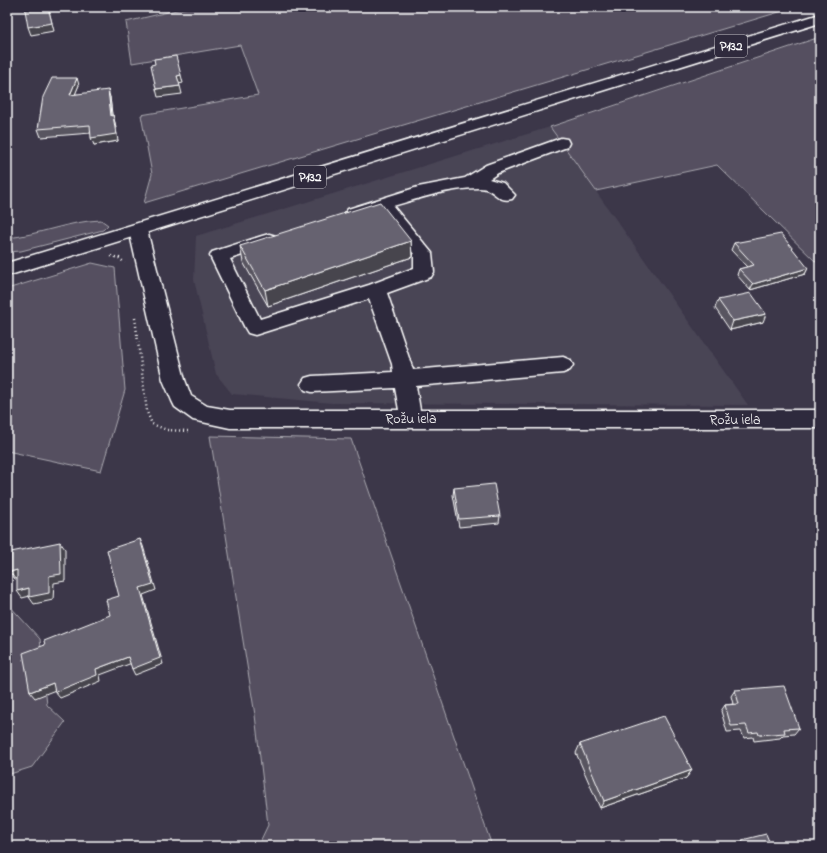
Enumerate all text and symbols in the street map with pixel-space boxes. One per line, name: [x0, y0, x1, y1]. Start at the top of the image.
road number: P132: [715, 35, 747, 57]
road number: P132: [294, 166, 326, 188]
street label: Rožu iela: [385, 409, 437, 430]
street label: Rožu iela: [709, 410, 761, 431]

